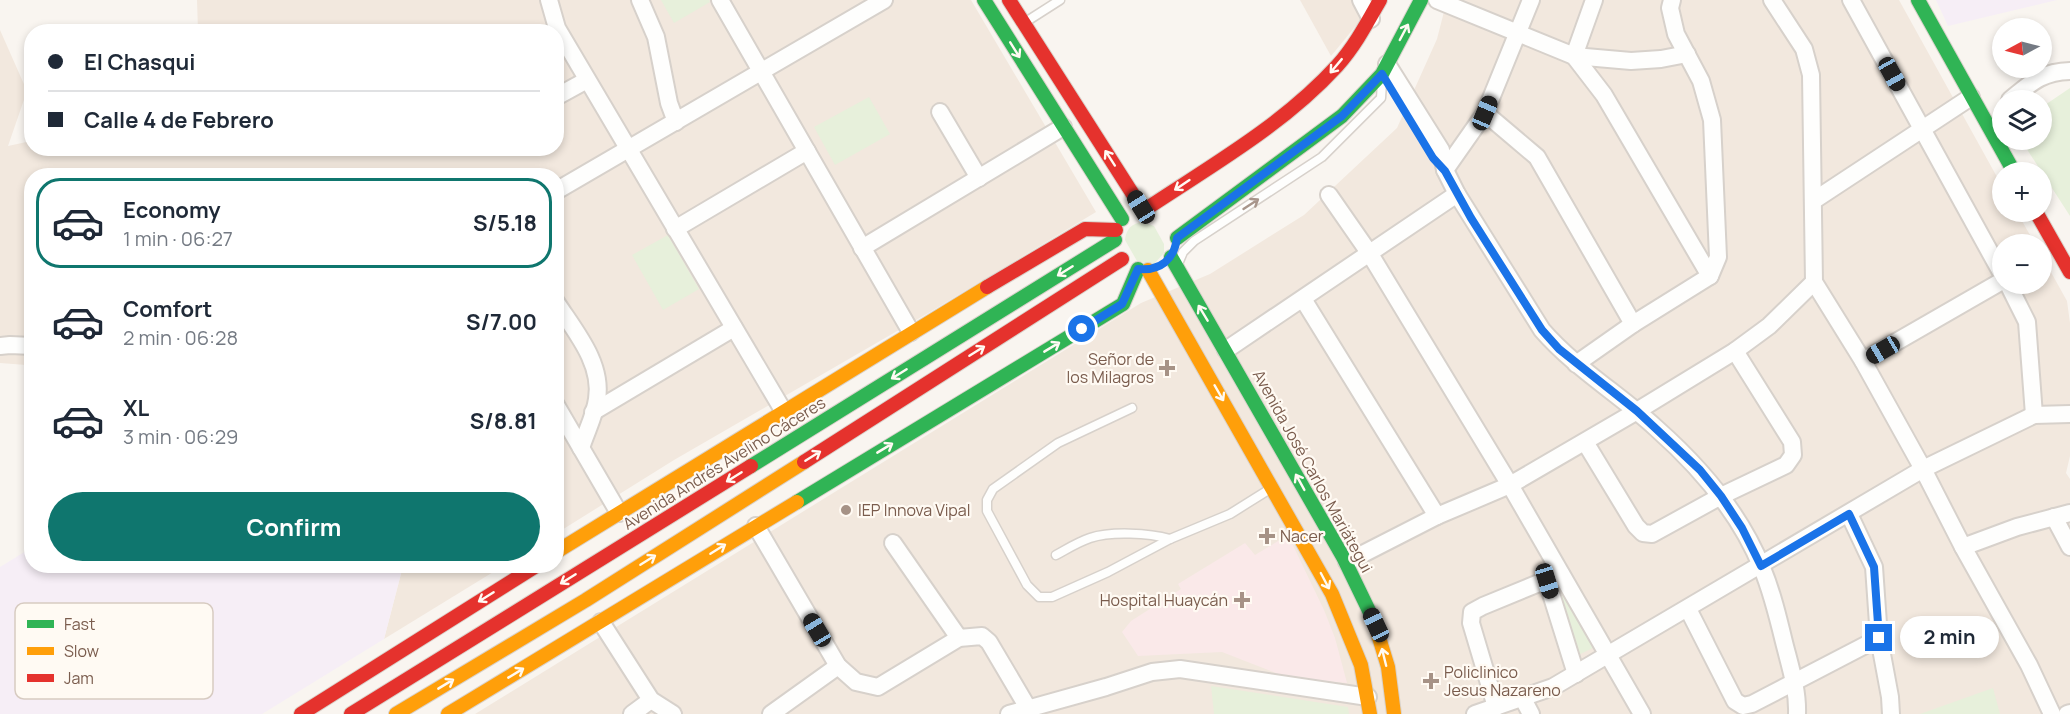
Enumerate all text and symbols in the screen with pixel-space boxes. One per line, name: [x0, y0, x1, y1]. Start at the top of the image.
north arrow: [1992, 18, 2052, 78]
map controls: [1992, 18, 2052, 294]
one-way arrow: [1398, 24, 1410, 41]
one-way arrow: [1010, 41, 1022, 58]
text: El Chasqui: [84, 47, 196, 77]
car: [1875, 54, 1909, 94]
one-way arrow: [1329, 58, 1343, 73]
button: layers: [1992, 90, 2052, 150]
car: [1470, 93, 1500, 133]
text: Calle 4 de Febrero: [84, 105, 274, 135]
one-way arrow: [1103, 150, 1115, 167]
button: +: [1992, 162, 2052, 222]
one-way arrow: [1174, 178, 1191, 191]
car: [1124, 187, 1158, 227]
text: Economy: [123, 195, 221, 225]
icon: car: [51, 196, 105, 250]
one-way arrow: [1242, 197, 1259, 209]
text: S/5.18: [473, 208, 537, 238]
text: 1 min · 06:27: [123, 225, 233, 252]
button: −: [1992, 234, 2052, 294]
one-way arrow: [1057, 266, 1074, 278]
text: Comfort: [123, 294, 212, 324]
icon: car: [51, 295, 105, 349]
one-way arrow: [1197, 305, 1209, 322]
text: S/7.00: [466, 307, 537, 337]
route start: [1068, 315, 1095, 342]
text: 2 min · 06:28: [123, 324, 238, 351]
car: [1863, 333, 1903, 367]
one-way arrow: [1043, 341, 1060, 353]
one-way arrow: [968, 345, 985, 357]
place label: Señor de los Milagros: [1067, 348, 1154, 388]
marker: Señor de los Milagros: [1158, 359, 1176, 377]
street label: Avenida José Carlos Mariátegui: [1248, 366, 1378, 576]
one-way arrow: [891, 368, 908, 380]
one-way arrow: [1213, 384, 1225, 401]
street label: Avenida Andrés Avelino Cáceres: [619, 391, 829, 535]
text: XL: [123, 393, 149, 423]
icon: car: [51, 394, 105, 448]
text: S/8.81: [470, 406, 537, 436]
text: 3 min · 06:29: [123, 423, 239, 450]
one-way arrow: [876, 441, 893, 453]
one-way arrow: [804, 449, 821, 462]
one-way arrow: [725, 470, 742, 483]
one-way arrow: [1294, 474, 1306, 491]
button: Confirm: [48, 492, 540, 561]
place label: IEP Innova Vipal: [858, 499, 970, 521]
marker: IEP Innova Vipal: [839, 503, 853, 517]
place label: Nacer: [1280, 525, 1324, 547]
marker: Nacer: [1258, 527, 1276, 545]
one-way arrow: [709, 543, 726, 555]
one-way arrow: [639, 554, 656, 566]
car: [1533, 561, 1561, 601]
one-way arrow: [1319, 572, 1331, 589]
one-way arrow: [560, 574, 577, 586]
place label: Hospital Huaycán: [1100, 589, 1228, 611]
one-way arrow: [478, 591, 495, 603]
marker: Hospital Huaycán: [1233, 591, 1251, 609]
legend: [15, 603, 213, 699]
car: [1360, 605, 1392, 645]
car: [800, 610, 834, 650]
text: Fast: [64, 613, 95, 635]
callout: 2 min: [1900, 617, 1999, 659]
text: 2 min: [1923, 623, 1976, 650]
route end: [1865, 624, 1892, 651]
text: Slow: [64, 640, 99, 662]
one-way arrow: [1378, 647, 1390, 666]
place label: Policlinico Jesus Nazareno: [1444, 661, 1561, 701]
text: Jam: [64, 667, 94, 689]
one-way arrow: [507, 667, 524, 679]
marker: Policlinico Jesus Nazareno: [1422, 672, 1440, 690]
one-way arrow: [437, 678, 454, 690]

